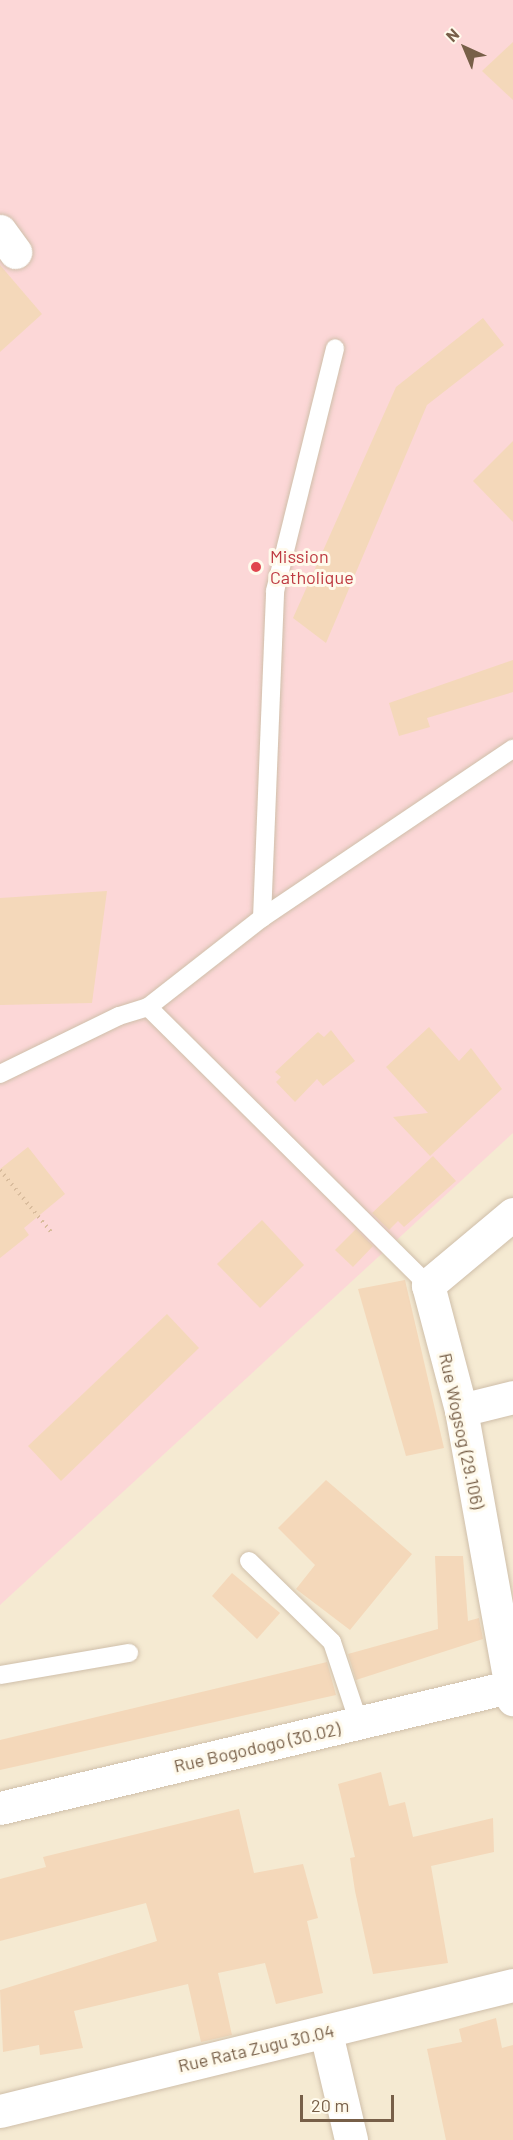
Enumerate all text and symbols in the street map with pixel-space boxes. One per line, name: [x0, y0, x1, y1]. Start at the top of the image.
north arrow: [435, 18, 495, 78]
text: N: [442, 24, 463, 45]
place label: Mission Catholique: [270, 546, 354, 588]
marker: Mission Catholique: [247, 558, 265, 576]
street label: Rue Wogsog (29.106): [435, 1351, 489, 1511]
street label: Rue Bogodogo (30.02): [172, 1717, 342, 1777]
street label: Rue Rata Zugu 30.04: [176, 2020, 336, 2076]
scale bar: [303, 2083, 398, 2121]
text: 20 m: [311, 2094, 349, 2116]

